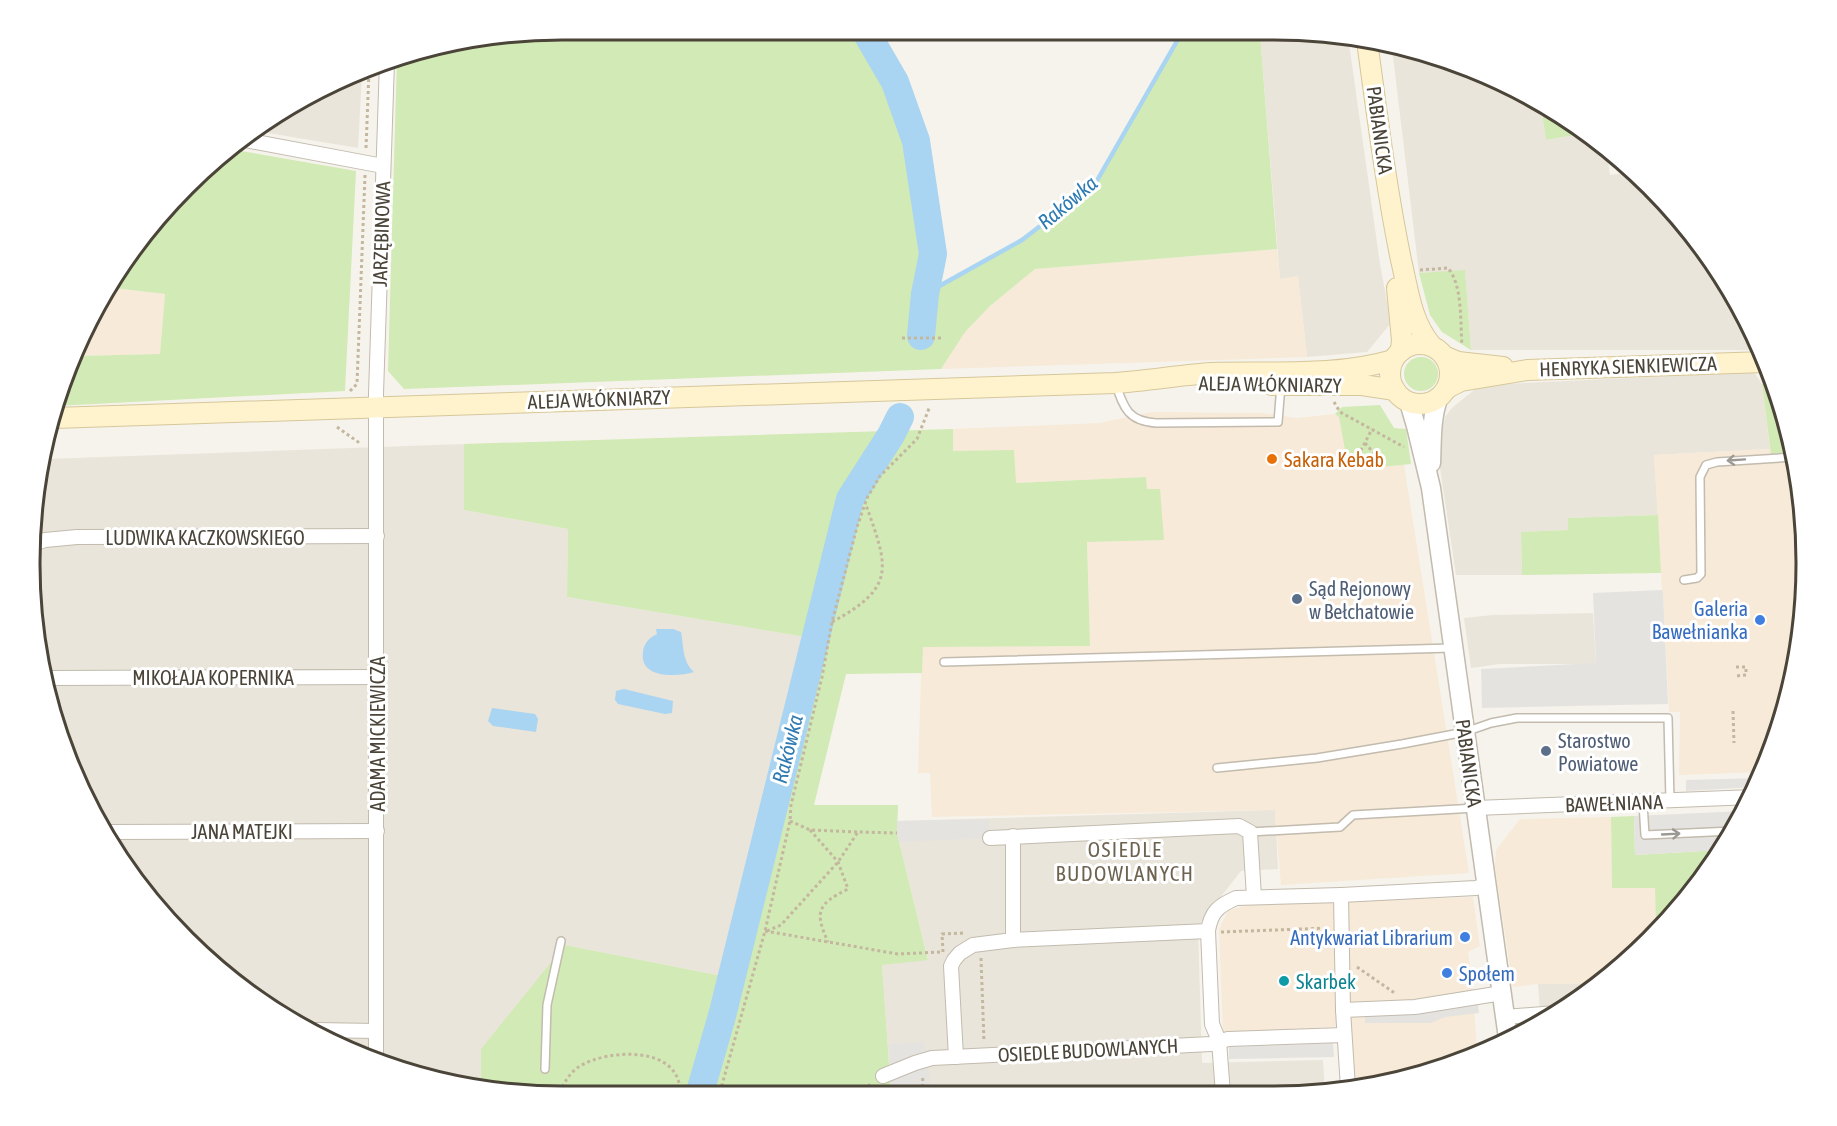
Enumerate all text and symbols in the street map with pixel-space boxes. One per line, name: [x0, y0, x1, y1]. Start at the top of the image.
street label: PABIANICKA: [1362, 84, 1398, 176]
water label: Rakówka: [1033, 170, 1102, 234]
street label: JARZĘBINOWA: [368, 181, 395, 287]
street label: HENRYKA SIENKIEWICZA: [1539, 351, 1717, 381]
street label: ALEJA WŁÓKNIARZY: [1198, 371, 1342, 397]
street label: ALEJA WŁÓKNIARZY: [527, 385, 671, 413]
place label: Sakara Kebab: [1284, 448, 1384, 471]
marker: Sakara Kebab: [1265, 452, 1279, 466]
one-way arrow: [1726, 455, 1746, 466]
street label: LUDWIKA KACZKOWSKIEGO: [105, 526, 305, 549]
place label: Sąd Rejonowy w Bełchatowie: [1309, 577, 1414, 623]
marker: Sąd Rejonowy w Bełchatowie: [1290, 592, 1304, 606]
place label: Galeria Bawełnianka: [1652, 597, 1748, 643]
marker: Galeria Bawełnianka: [1753, 613, 1767, 627]
street label: ADAMA MICKIEWICZA: [366, 656, 389, 812]
street label: MIKOŁAJA KOPERNIKA: [132, 666, 294, 689]
water label: Rakówka: [767, 712, 807, 786]
street label: PABIANICKA: [1451, 717, 1487, 809]
place label: Starostwo Powiatowe: [1558, 729, 1638, 775]
marker: Starostwo Powiatowe: [1539, 744, 1553, 758]
street label: BAWEŁNIANA: [1565, 790, 1664, 816]
street label: JANA MATEJKI: [191, 820, 293, 843]
one-way arrow: [1661, 828, 1681, 839]
district label: OSIEDLE BUDOWLANYCH: [1055, 837, 1195, 885]
place label: Antykwariat Librarium: [1290, 926, 1453, 949]
marker: Antykwariat Librarium: [1458, 930, 1472, 944]
place label: Społem: [1459, 962, 1515, 985]
marker: Społem: [1440, 966, 1454, 980]
place label: Skarbek: [1296, 970, 1356, 993]
marker: Skarbek: [1277, 974, 1291, 988]
street label: OSIEDLE BUDOWLANYCH: [997, 1034, 1179, 1066]

